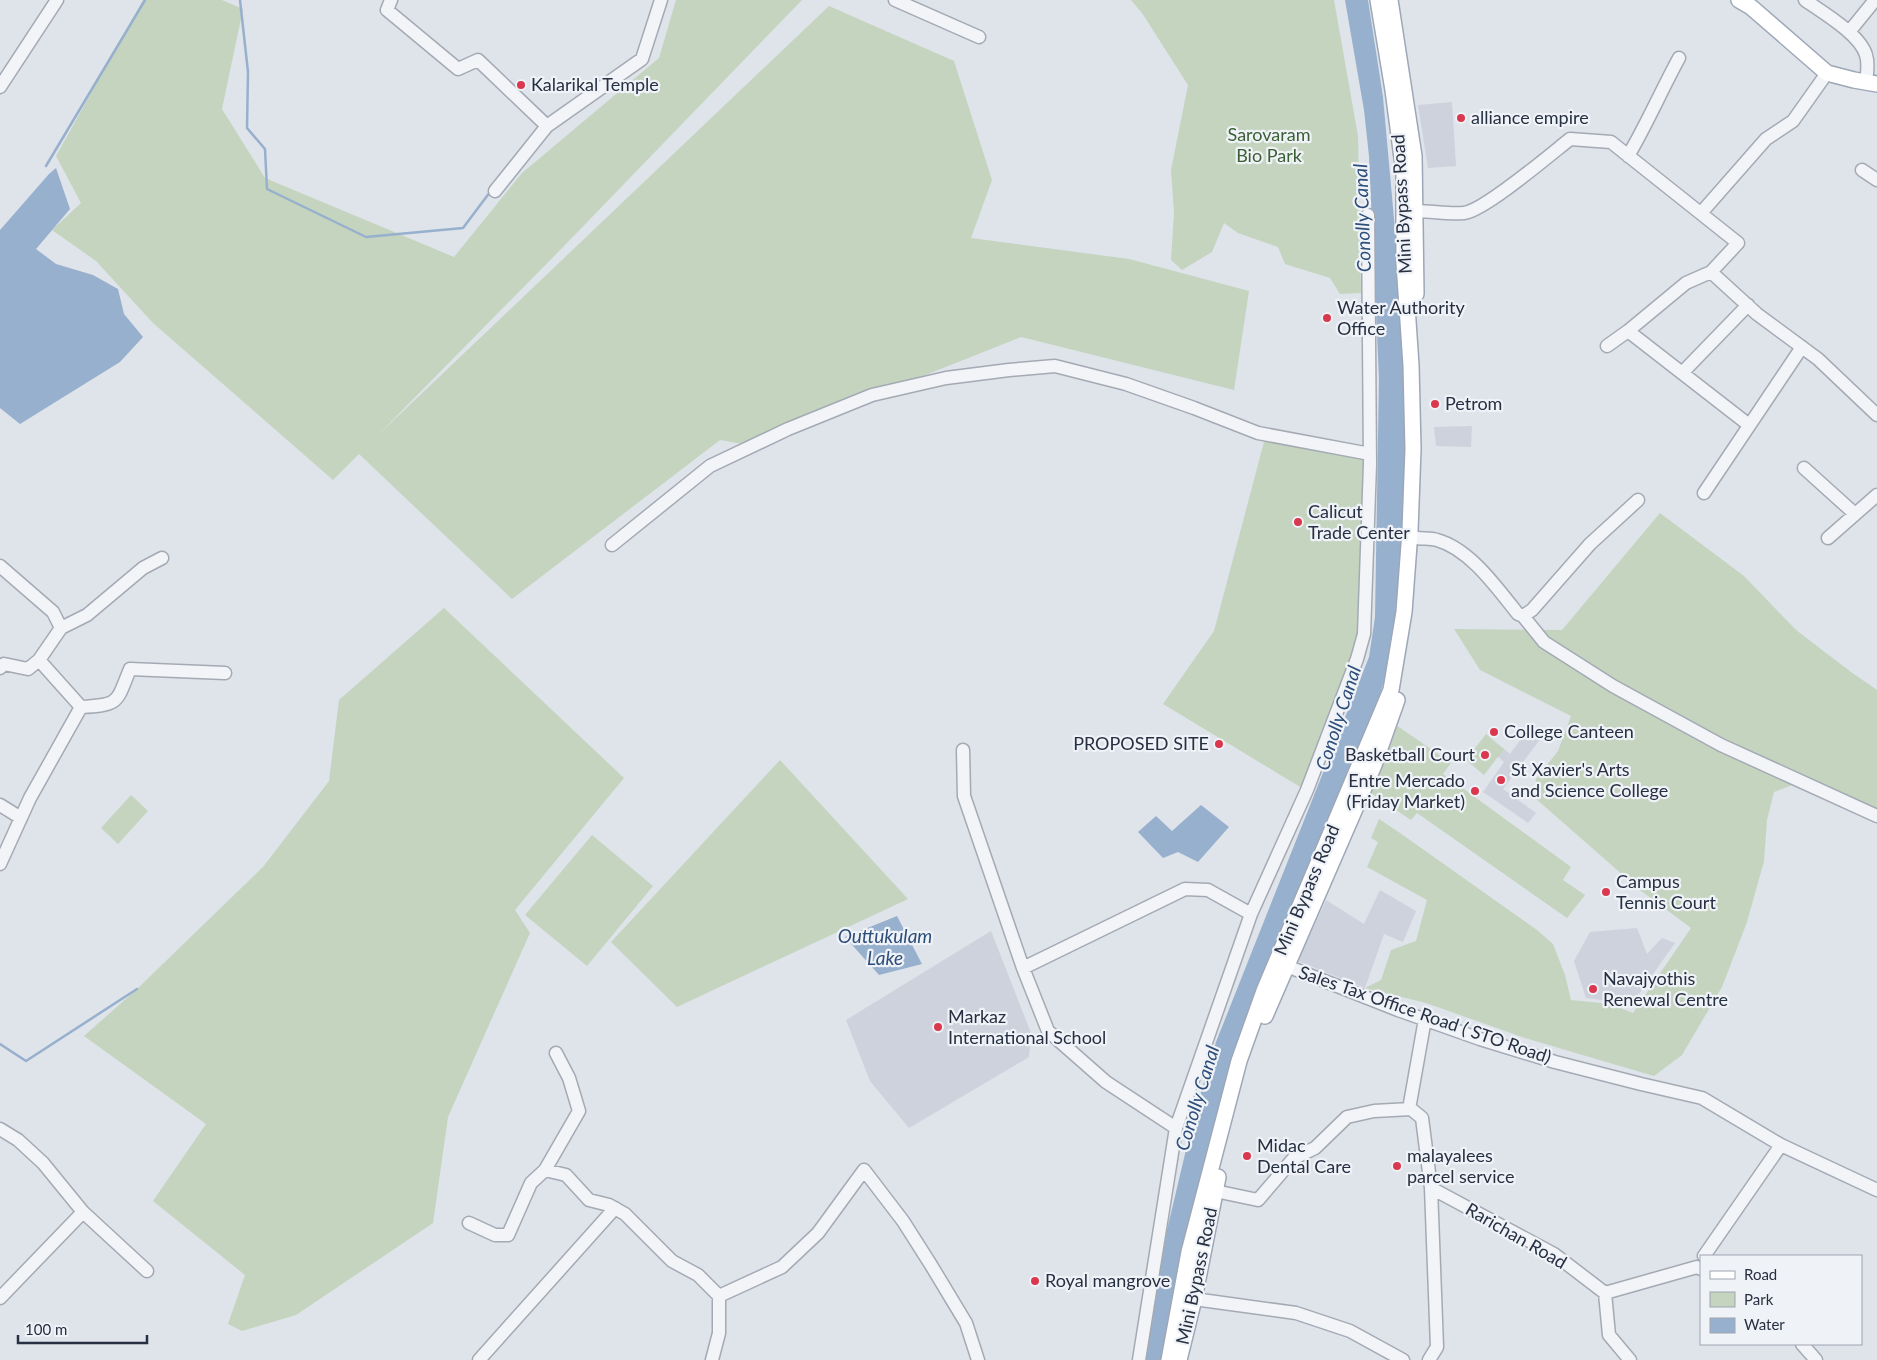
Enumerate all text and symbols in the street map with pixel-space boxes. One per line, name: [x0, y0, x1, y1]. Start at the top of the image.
place label: Kalarikal Temple: [531, 73, 659, 95]
marker: Kalarikal Temple: [515, 79, 527, 91]
place label: alliance empire: [1471, 106, 1589, 128]
marker: alliance empire: [1455, 112, 1467, 124]
park label: Sarovaram Bio Park: [1228, 123, 1310, 166]
street label: Mini Bypass Road: [1386, 134, 1416, 274]
water label: Conolly Canal: [1348, 163, 1375, 273]
place label: Water Authority Office: [1337, 296, 1466, 339]
marker: Water Authority Office: [1321, 312, 1333, 324]
place label: Petrom: [1445, 392, 1502, 414]
marker: Petrom: [1429, 398, 1441, 410]
place label: Calicut Trade Center: [1308, 500, 1410, 543]
marker: Calicut Trade Center: [1292, 516, 1304, 528]
water label: Conolly Canal: [1310, 663, 1365, 773]
place label: College Canteen: [1504, 720, 1634, 742]
marker: College Canteen: [1488, 726, 1500, 738]
place label: PROPOSED SITE: [1073, 732, 1209, 754]
marker: PROPOSED SITE: [1213, 738, 1225, 750]
place label: Basketball Court: [1345, 743, 1476, 765]
marker: Basketball Court: [1479, 749, 1491, 761]
place label: St Xavier's Arts and Science College: [1511, 758, 1668, 801]
place label: Entre Mercado (Friday Market): [1346, 769, 1465, 812]
marker: St Xavier's Arts and Science College: [1495, 774, 1507, 786]
marker: Entre Mercado (Friday Market): [1469, 785, 1481, 797]
street label: Mini Bypass Road: [1269, 821, 1344, 958]
place label: Campus Tennis Court: [1616, 870, 1716, 913]
marker: Campus Tennis Court: [1600, 886, 1612, 898]
water label: Outtukulam Lake: [838, 924, 932, 969]
street label: Sales Tax Office Road ( STO Road): [1296, 960, 1555, 1068]
place label: Navajyothis Renewal Centre: [1603, 967, 1728, 1010]
marker: Navajyothis Renewal Centre: [1587, 983, 1599, 995]
place label: Markaz International School: [948, 1005, 1106, 1048]
marker: Markaz International School: [932, 1021, 944, 1033]
water label: Conolly Canal: [1170, 1043, 1223, 1153]
place label: Midac Dental Care: [1257, 1134, 1351, 1177]
place label: malayalees parcel service: [1407, 1144, 1514, 1187]
marker: Midac Dental Care: [1241, 1150, 1253, 1162]
marker: malayalees parcel service: [1391, 1160, 1403, 1172]
street label: Rarichan Road: [1462, 1197, 1571, 1273]
street label: Mini Bypass Road: [1171, 1205, 1221, 1346]
legend: [1700, 1255, 1862, 1345]
text: Road: [1744, 1265, 1777, 1283]
place label: Royal mangrove: [1045, 1269, 1170, 1291]
marker: Royal mangrove: [1029, 1275, 1041, 1287]
text: Park: [1744, 1290, 1774, 1308]
scale bar: [18, 1312, 146, 1344]
text: Water: [1744, 1315, 1785, 1333]
text: 100 m: [25, 1320, 67, 1338]

